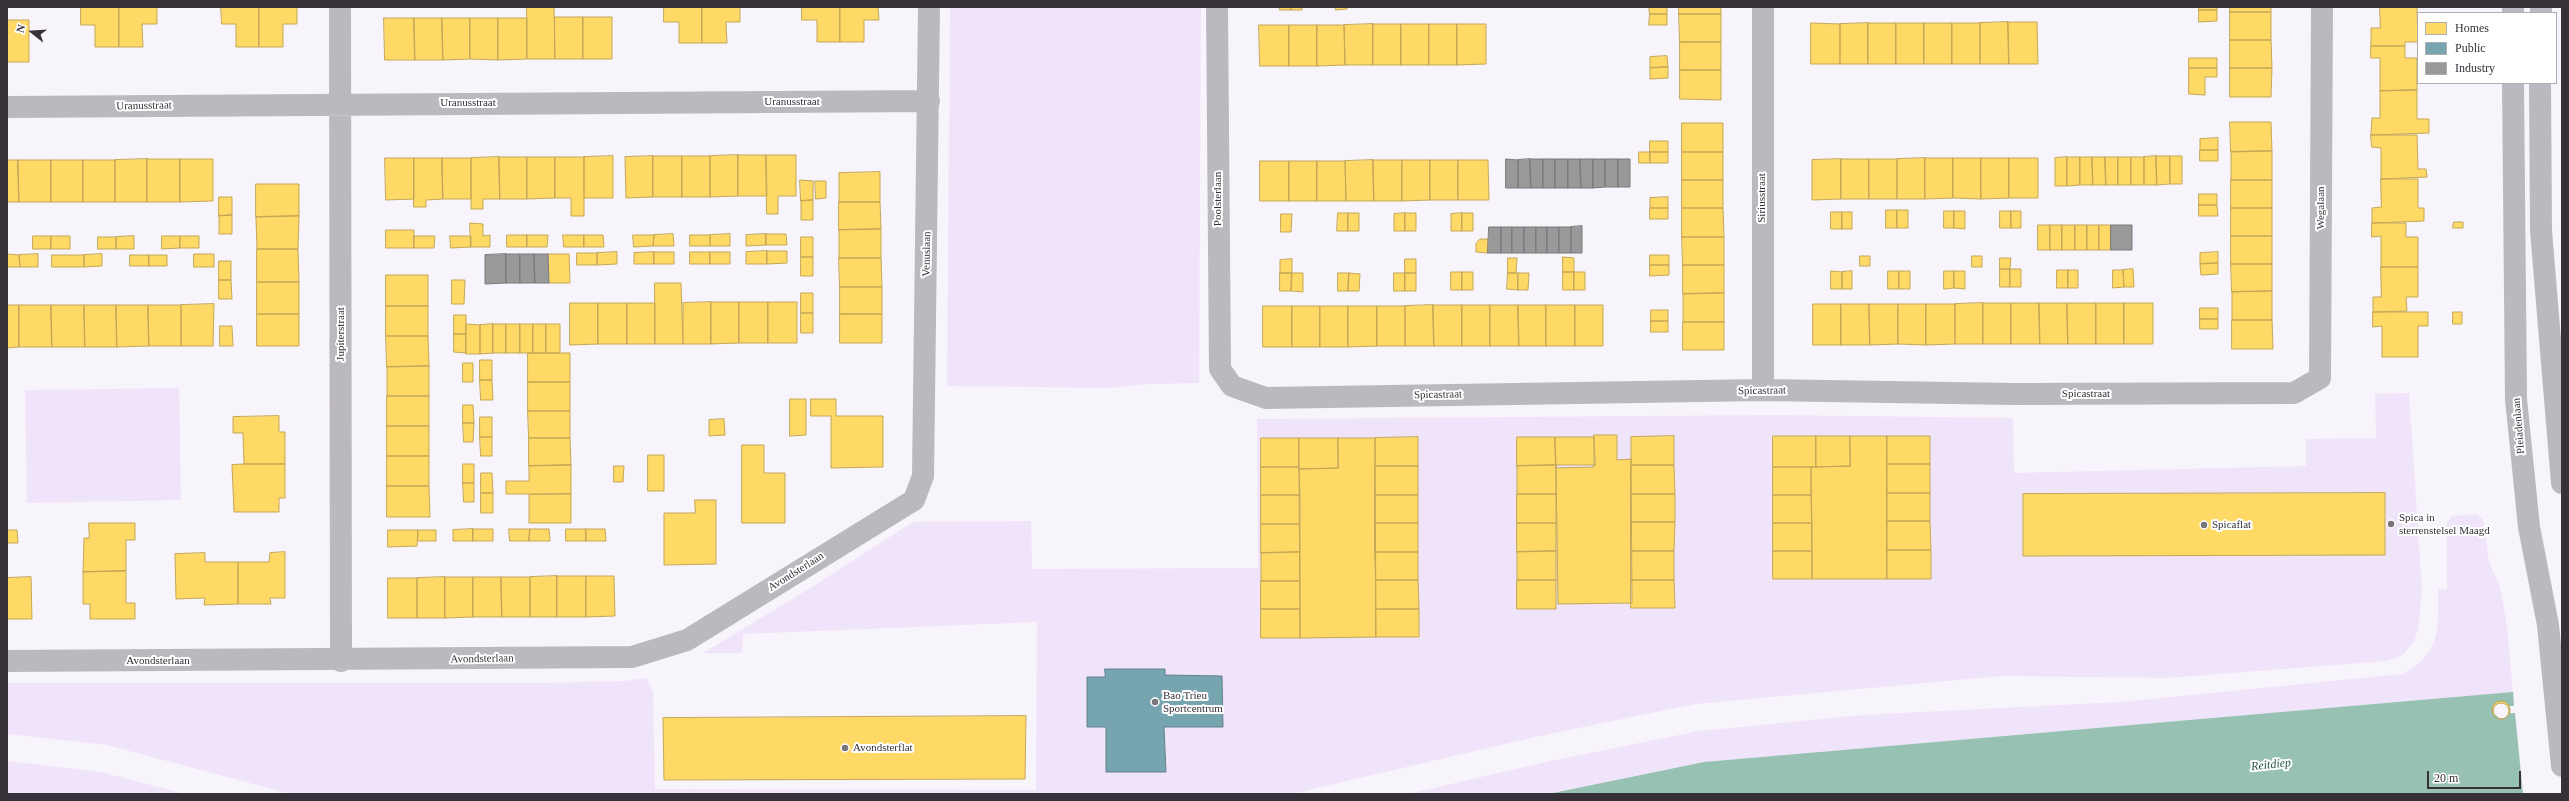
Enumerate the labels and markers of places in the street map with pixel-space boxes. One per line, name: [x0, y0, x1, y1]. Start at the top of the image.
place label: Spica in sterrenstelsel Maagd: [2399, 511, 2490, 537]
place label: Spicaflat: [2212, 518, 2251, 532]
marker: Spica in sterrenstelsel Maagd: [2386, 519, 2396, 529]
marker: Spicaflat: [2199, 520, 2209, 530]
place label: Bao Trieu Sportcentrum: [1163, 689, 1223, 715]
marker: Bao Trieu Sportcentrum: [1150, 697, 1160, 707]
place label: Avondsterflat: [853, 741, 913, 755]
marker: Avondsterflat: [840, 743, 850, 753]

